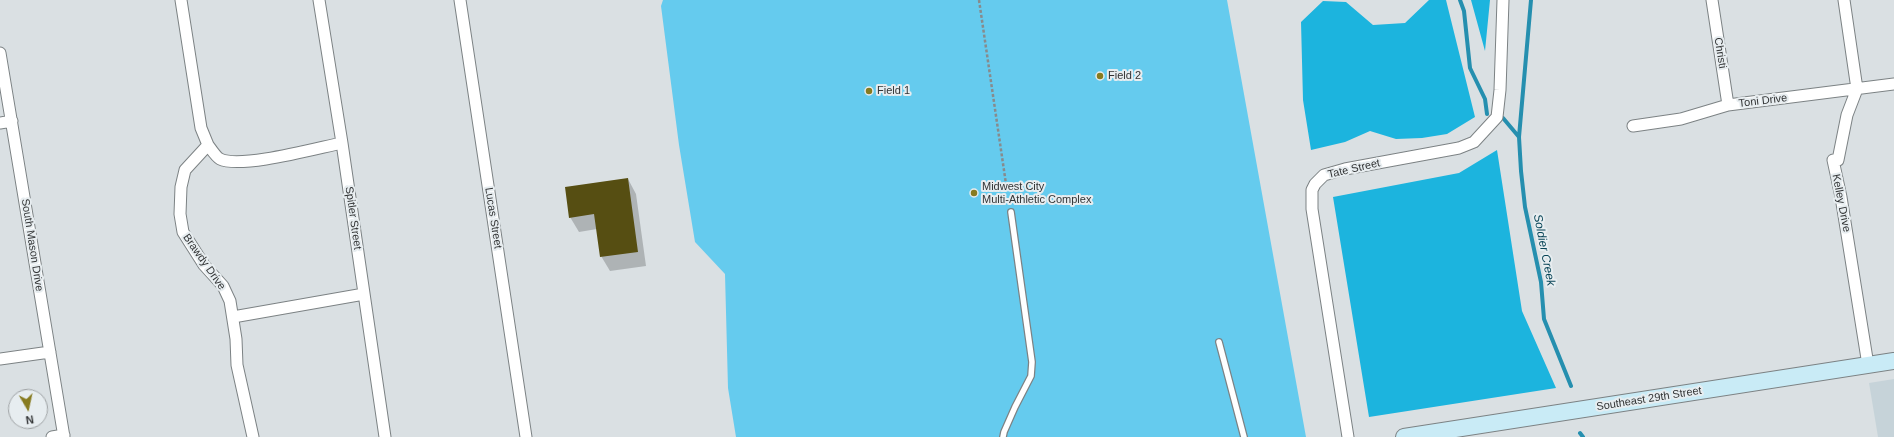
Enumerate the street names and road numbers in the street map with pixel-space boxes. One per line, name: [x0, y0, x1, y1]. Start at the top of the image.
street label: Christi: [1711, 37, 1729, 69]
street label: Toni Drive: [1738, 91, 1788, 111]
street label: Tate Street: [1327, 157, 1381, 181]
street label: Kelley Drive: [1829, 173, 1853, 233]
street label: Spitler Street: [342, 186, 364, 250]
street label: Lucas Street: [482, 186, 504, 250]
street label: South Mason Drive: [18, 198, 46, 292]
street label: Brawdy Drive: [180, 231, 228, 293]
street label: Southeast 29th Street: [1595, 384, 1703, 414]

